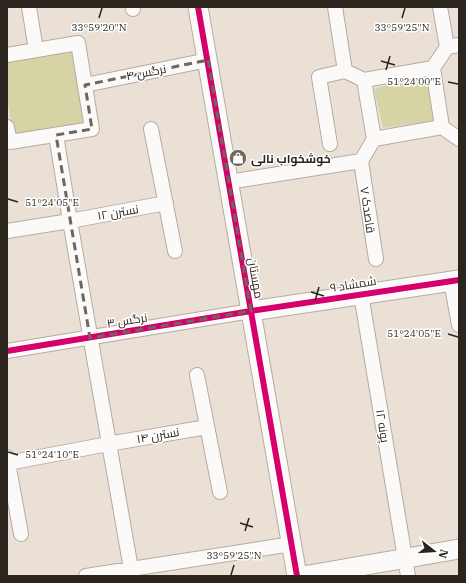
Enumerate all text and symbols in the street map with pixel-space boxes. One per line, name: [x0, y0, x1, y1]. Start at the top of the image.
text: 33°59'20"N: [72, 21, 127, 34]
text: 33°59'25"N: [375, 21, 430, 34]
street label: نرگس ۴: [125, 61, 167, 83]
text: 51°24'00"E: [387, 75, 441, 88]
shop icon: خوشخواب نالی: [228, 148, 248, 168]
place label: خوشخواب نالی: [251, 151, 331, 167]
street label: قاصدک ۷: [357, 186, 379, 234]
text: 51°24'05"E: [25, 196, 79, 209]
street label: نسترن ۱۲: [96, 201, 140, 223]
street label: مهستان: [245, 257, 267, 299]
street label: شمشاد ۹: [329, 273, 377, 295]
street label: نرگس ۳: [106, 309, 148, 331]
text: 51°24'05"E: [387, 327, 441, 340]
street label: پونه ۱۲: [371, 408, 393, 445]
street label: نسترن ۱۴: [135, 424, 181, 446]
text: 51°24'10"E: [25, 448, 79, 461]
north arrow: [414, 531, 454, 571]
text: N: [436, 548, 452, 560]
text: 33°59'25"N: [207, 549, 262, 562]

